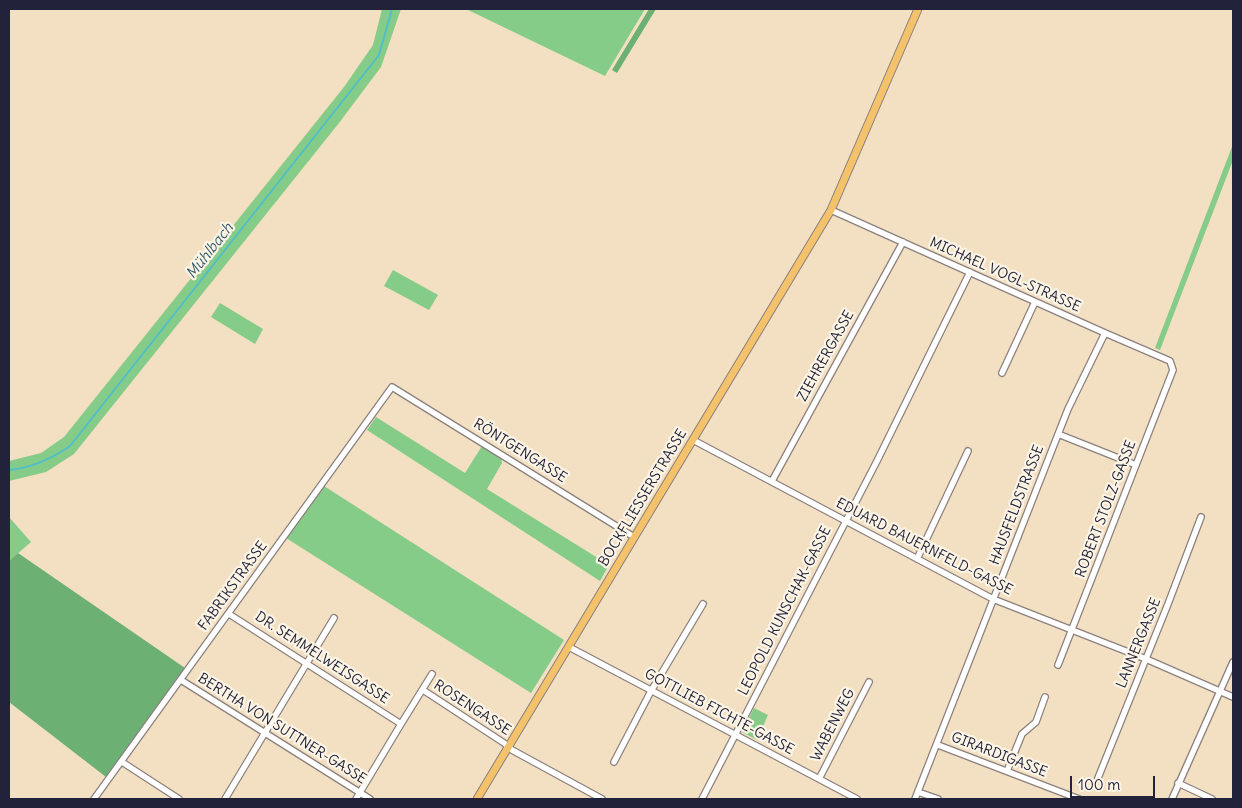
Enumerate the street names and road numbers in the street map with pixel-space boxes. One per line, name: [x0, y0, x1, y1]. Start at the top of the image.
street label: MICHAEL VOGL-STRASSE: [927, 234, 1083, 316]
street label: ZIEHRERGASSE: [794, 308, 858, 404]
street label: RÖNTGENGASSE: [470, 415, 570, 487]
street label: BOCKFLIESSERSTRASSE: [595, 426, 691, 570]
street label: ROBERT STOLZ-GASSE: [1072, 438, 1140, 580]
street label: HAUSFELDSTRASSE: [986, 443, 1048, 567]
street label: EDUARD BAUERNFELD-GASSE: [833, 495, 1015, 599]
street label: LEOPOLD KUNSCHAK-GASSE: [735, 524, 835, 698]
street label: FABRIKSTRASSE: [195, 538, 271, 634]
street label: LANNERGASSE: [1113, 595, 1165, 691]
street label: DR. SEMMELWEISGASSE: [252, 608, 392, 708]
street label: GOTTLIEB FICHTE-GASSE: [642, 665, 796, 759]
street label: BERTHA VON SUTTNER-GASSE: [195, 670, 369, 788]
street label: ROSENGASSE: [430, 677, 514, 739]
street label: WABENWEG: [808, 686, 858, 764]
street label: GIRARDIGASSE: [949, 729, 1049, 781]

